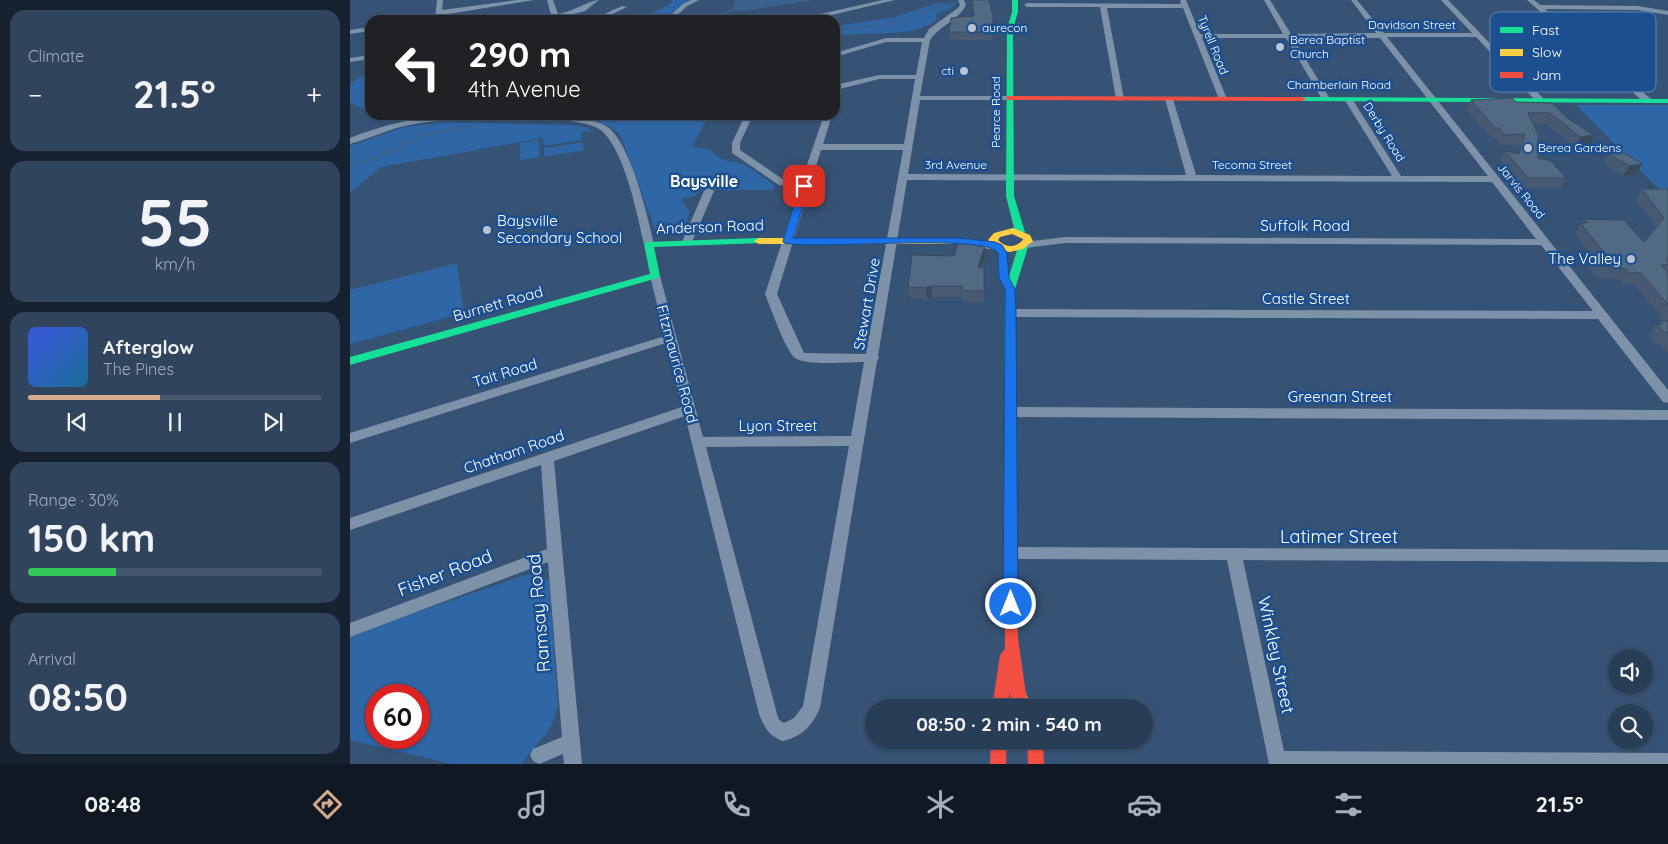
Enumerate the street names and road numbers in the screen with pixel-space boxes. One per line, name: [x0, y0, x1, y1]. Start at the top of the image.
street label: Tyrell Road: [1195, 13, 1232, 77]
street label: Davidson Street: [1368, 17, 1456, 32]
street label: Pearce Road: [988, 76, 1003, 148]
street label: Chamberlain Road: [1287, 77, 1391, 92]
street label: Derby Road: [1360, 99, 1409, 164]
street label: 3rd Avenue: [925, 157, 987, 172]
street label: Tecoma Street: [1212, 157, 1292, 172]
street label: Jarvis Road: [1494, 160, 1548, 221]
street label: Anderson Road: [656, 215, 764, 238]
street label: Suffolk Road: [1260, 216, 1350, 235]
street label: Stewart Drive: [849, 256, 884, 352]
street label: Burnett Road: [451, 282, 545, 325]
street label: Castle Street: [1262, 289, 1350, 308]
street label: Fitzmaurice Road: [653, 303, 702, 425]
street label: Tait Road: [470, 354, 539, 391]
street label: Greenan Street: [1288, 387, 1392, 406]
street label: Lyon Street: [739, 416, 817, 435]
street label: Chatham Road: [461, 425, 567, 478]
street label: Latimer Street: [1280, 525, 1398, 548]
street label: Fisher Road: [394, 544, 495, 601]
street label: Ramsay Road: [522, 553, 555, 673]
street label: Winkley Street: [1253, 594, 1300, 716]

